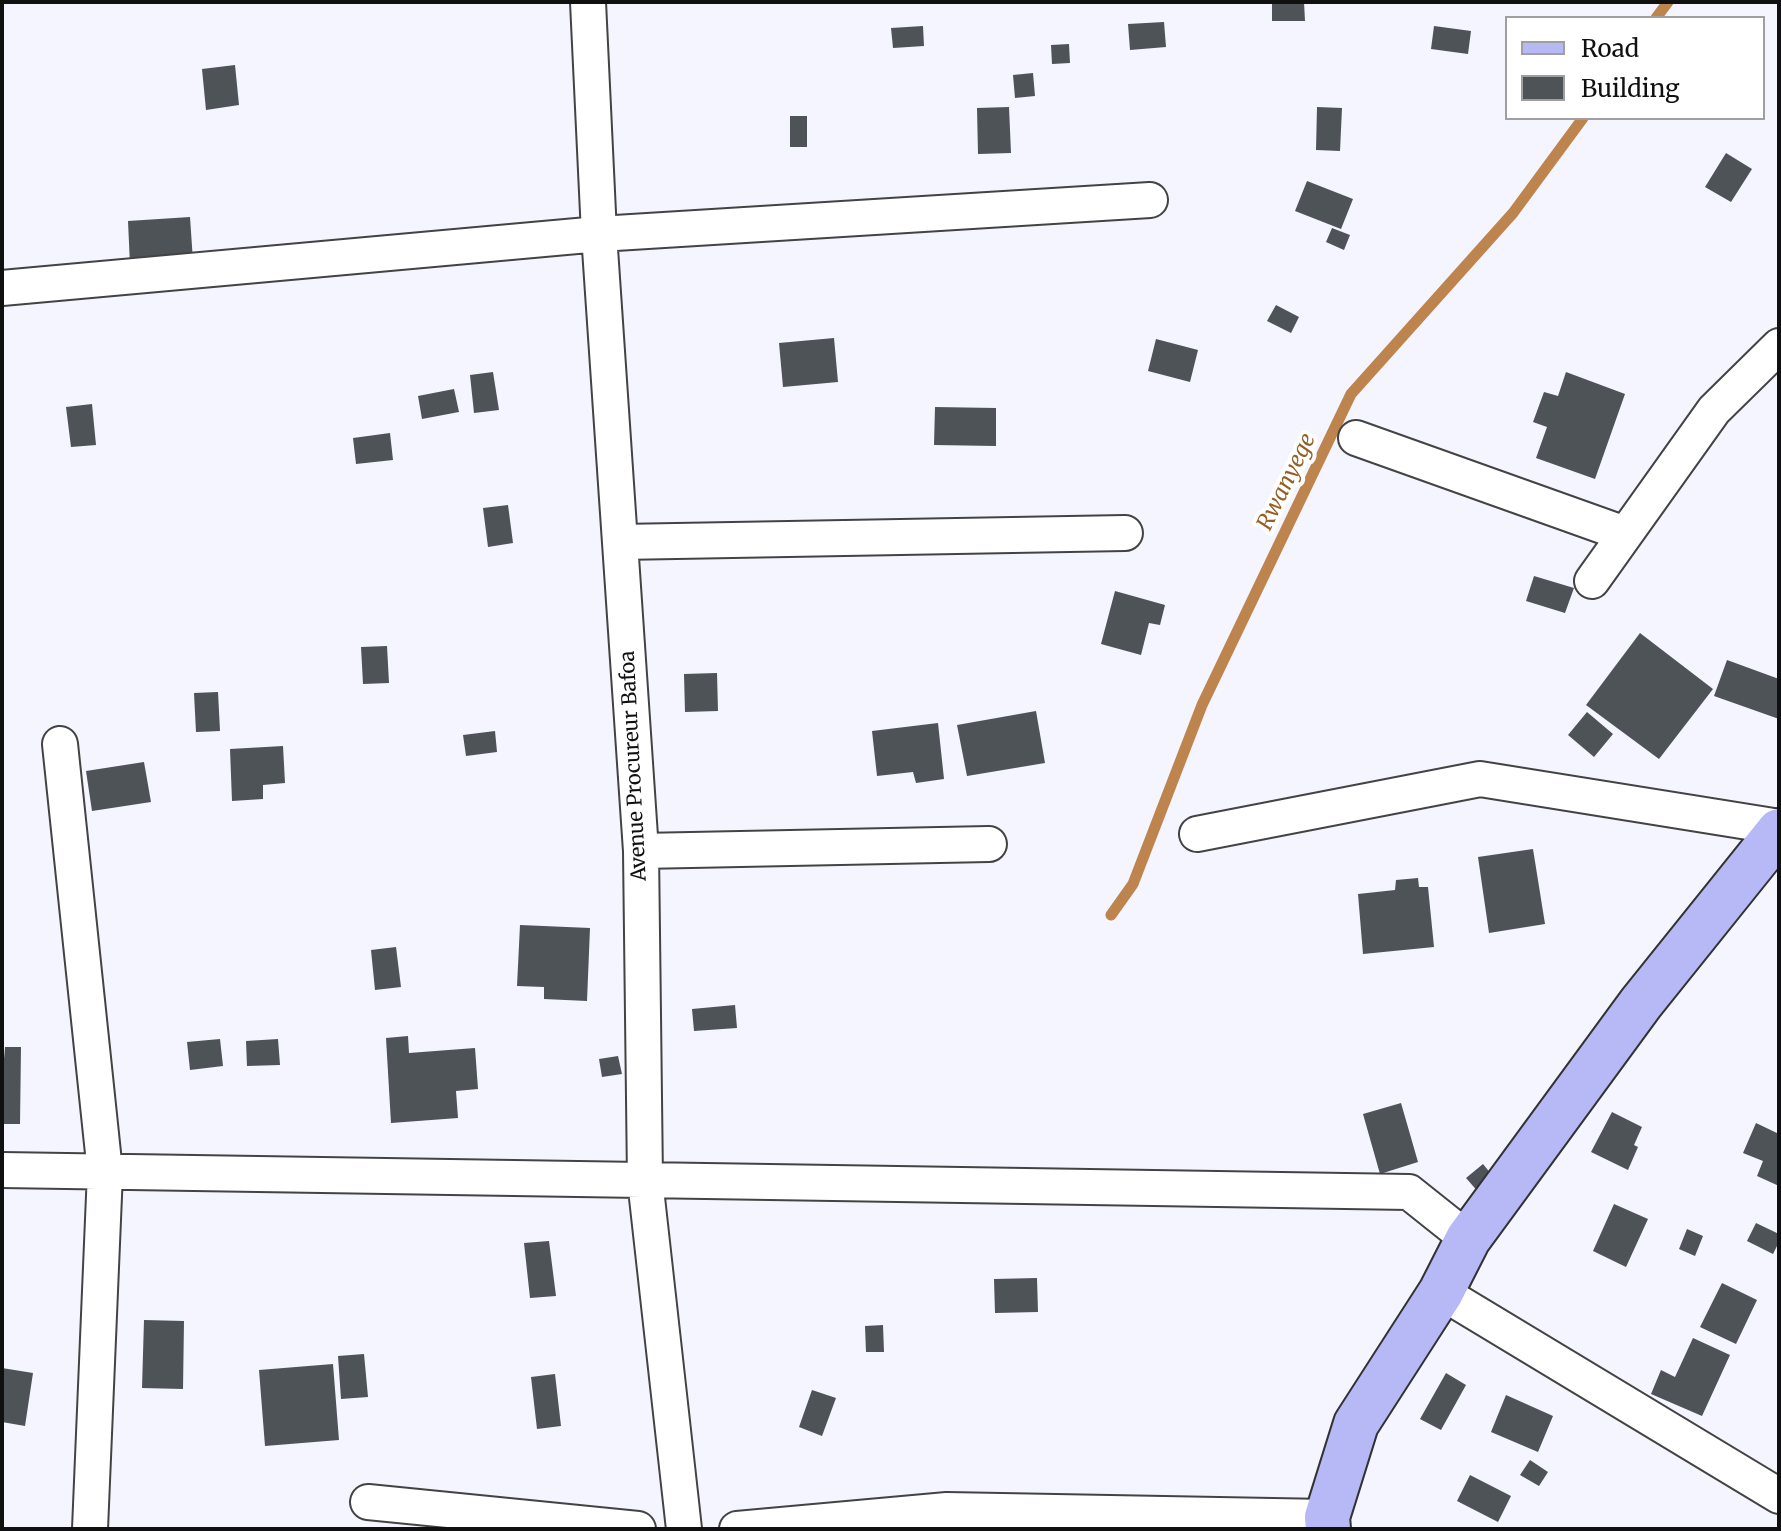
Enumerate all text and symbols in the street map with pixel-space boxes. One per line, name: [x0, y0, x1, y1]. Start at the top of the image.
legend: [1505, 16, 1765, 120]
text: Road: [1581, 33, 1639, 64]
text: Building: [1581, 73, 1680, 104]
water label: Rwanyege: [1252, 429, 1322, 535]
street label: Avenue Procureur Bafoa: [616, 650, 652, 882]

